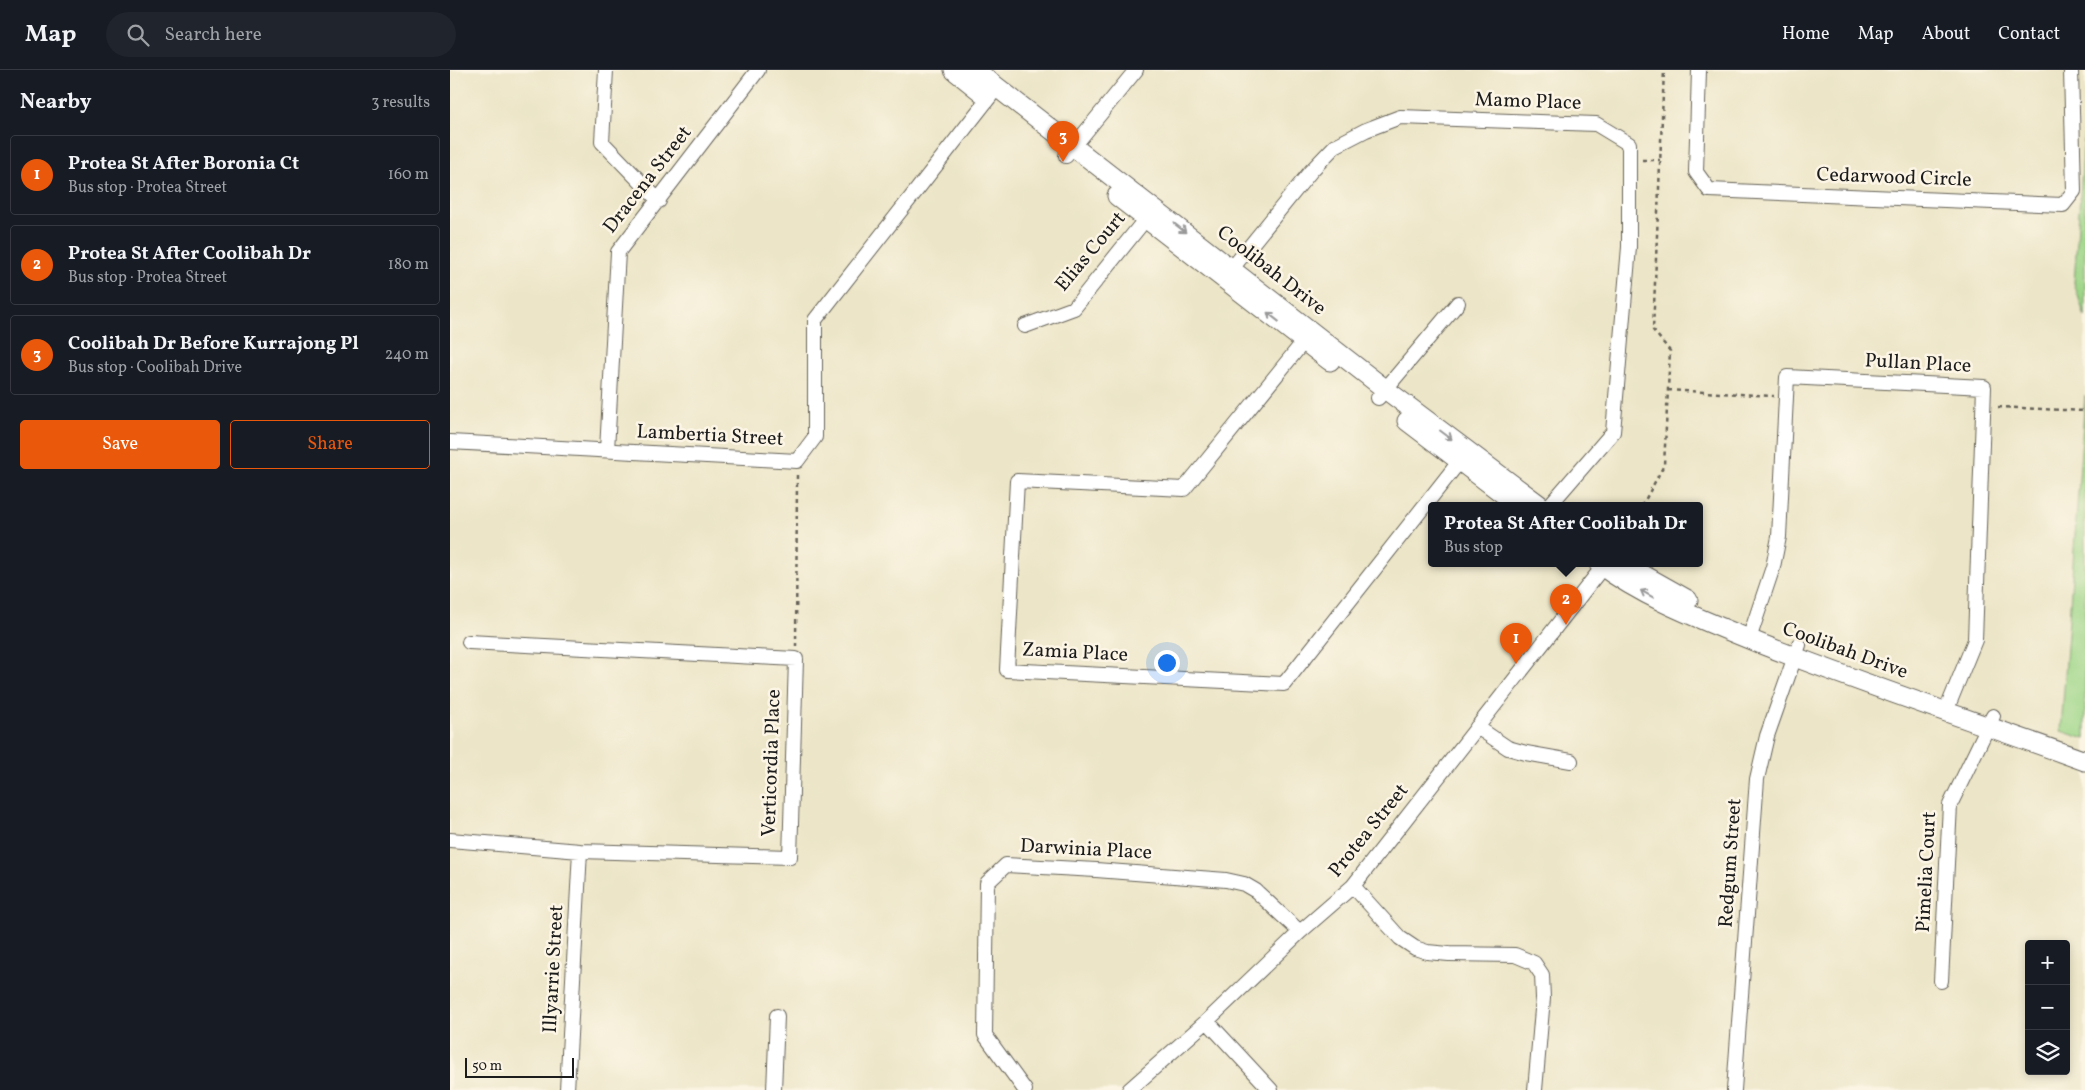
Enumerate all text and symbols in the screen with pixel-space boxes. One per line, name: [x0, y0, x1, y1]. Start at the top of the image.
search box: [106, 12, 456, 57]
text: Map: [25, 18, 76, 52]
icon: search: [124, 21, 152, 49]
text: Search here: [164, 22, 262, 48]
text: Home: [1782, 22, 1830, 47]
text: Map: [1858, 22, 1894, 47]
text: About: [1922, 22, 1970, 47]
text: Contact: [1998, 22, 2060, 47]
street label: Mamo Place: [1474, 86, 1582, 118]
text: Nearby: [20, 88, 91, 117]
text: 3 results: [371, 92, 430, 114]
street label: Dracena Street: [597, 120, 699, 240]
pin: 3: [1047, 121, 1079, 162]
text: Protea St After Boronia Ct: [68, 151, 299, 177]
street label: Cedarwood Circle: [1816, 161, 1972, 195]
text: 1: [34, 164, 40, 186]
text: 160 m: [388, 164, 429, 186]
text: Bus stop · Protea Street: [68, 177, 227, 199]
street label: Elias Court: [1049, 206, 1133, 298]
street label: Coolibah Drive: [1210, 219, 1332, 323]
one-way arrow: [1173, 222, 1186, 233]
text: Protea St After Coolibah Dr: [68, 241, 311, 267]
text: 2: [33, 254, 41, 276]
text: 180 m: [388, 254, 429, 276]
text: Bus stop · Protea Street: [68, 267, 227, 289]
one-way arrow: [1266, 312, 1280, 322]
text: Coolibah Dr Before Kurrajong Pl: [68, 331, 359, 357]
text: 3: [33, 344, 41, 366]
text: 240 m: [385, 344, 429, 366]
street label: Pullan Place: [1864, 347, 1972, 381]
text: Bus stop · Coolibah Drive: [68, 357, 242, 379]
street label: Lambertia Street: [636, 418, 784, 454]
button: Save: [20, 420, 220, 469]
button: Share: [230, 420, 430, 469]
one-way arrow: [1439, 429, 1452, 440]
popup: [1428, 502, 1703, 567]
text: Protea St After Coolibah Dr: [1444, 511, 1687, 537]
text: Bus stop: [1444, 537, 1503, 559]
pin: 2: [1550, 584, 1582, 625]
one-way arrow: [1641, 588, 1655, 598]
street label: Coolibah Drive: [1778, 615, 1912, 687]
pin: 1: [1500, 623, 1532, 664]
street label: Zamia Place: [1021, 636, 1129, 670]
your location: [1154, 650, 1180, 676]
street label: Verticordia Place: [755, 689, 789, 837]
street label: Protea Street: [1322, 778, 1416, 884]
street label: Redgum Street: [1713, 797, 1749, 929]
street label: Pimelia Court: [1910, 811, 1944, 933]
street label: Darwinia Place: [1019, 833, 1153, 867]
street label: Illyarrie Street: [537, 904, 571, 1034]
map controls: [2025, 940, 2070, 1075]
button: +: [2025, 940, 2070, 985]
button: −: [2025, 985, 2070, 1030]
button: layers: [2025, 1030, 2070, 1075]
scale bar: [465, 1055, 574, 1078]
text: 50 m: [472, 1057, 502, 1076]

